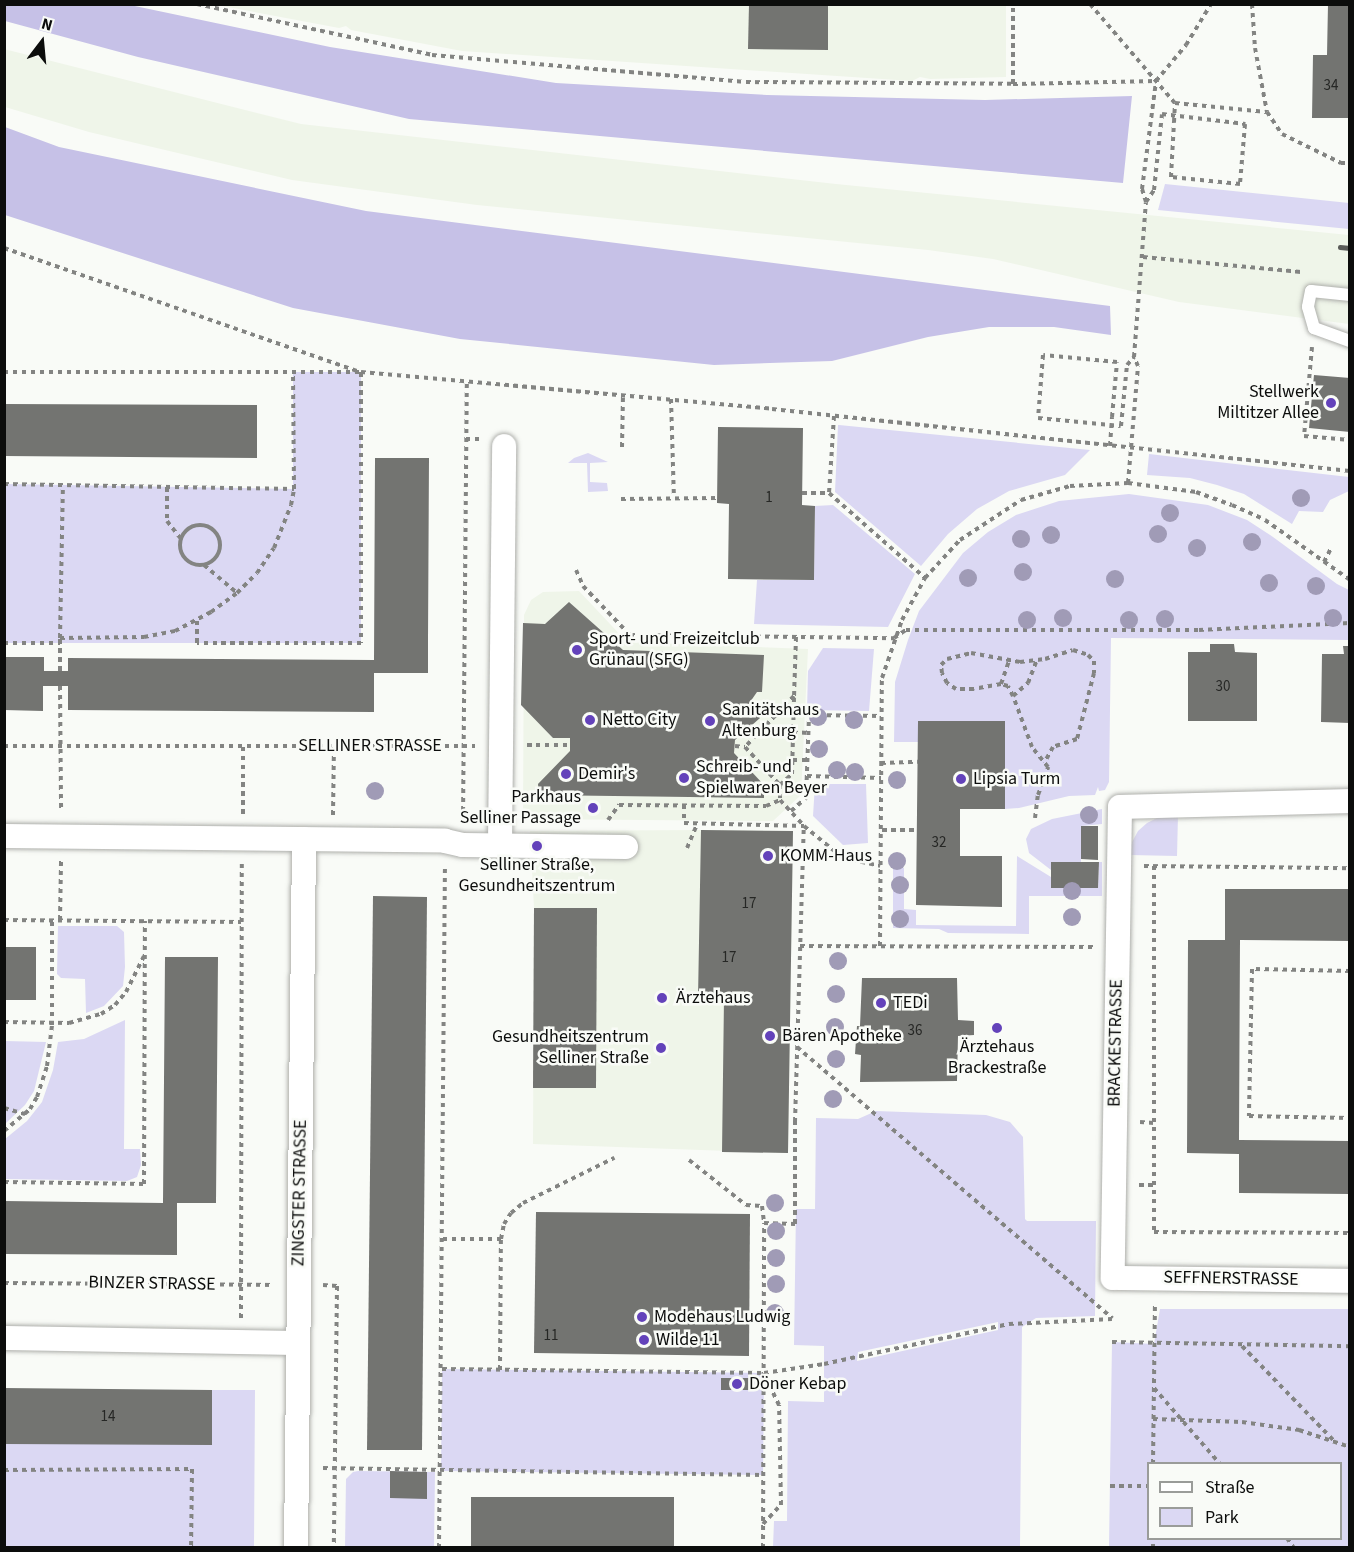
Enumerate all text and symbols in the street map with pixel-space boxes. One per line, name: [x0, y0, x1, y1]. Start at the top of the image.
north arrow: [12, 12, 72, 72]
text: N: [39, 13, 55, 37]
house number: 34: [1324, 77, 1338, 95]
place label: Stellwerk Miltitzer Allee: [1217, 382, 1319, 424]
marker: Stellwerk Miltitzer Allee: [1324, 396, 1338, 410]
house number: 1: [765, 489, 773, 507]
place label: Sport- und Freizeitclub Grünau (SFG): [589, 629, 760, 672]
marker: Sport- und Freizeitclub Grünau (SFG): [570, 643, 584, 657]
house number: 30: [1216, 678, 1230, 696]
place label: Sanitätshaus Altenburg: [722, 700, 819, 742]
place label: Netto City: [602, 709, 677, 731]
marker: Netto City: [583, 713, 597, 727]
marker: Sanitätshaus Altenburg: [703, 714, 717, 728]
street label: SELLINER STRASSE: [298, 735, 442, 757]
place label: Schreib- und Spielwaren Beyer: [696, 757, 827, 800]
place label: Demir's: [578, 763, 635, 785]
marker: Demir's: [559, 767, 573, 781]
place label: Lipsia Turm: [973, 768, 1061, 790]
marker: Schreib- und Spielwaren Beyer: [677, 771, 691, 785]
marker: Lipsia Turm: [954, 772, 968, 786]
place label: Parkhaus Selliner Passage: [460, 787, 581, 830]
marker: Parkhaus Selliner Passage: [586, 801, 600, 815]
house number: 32: [932, 834, 946, 852]
marker: Selliner Straße, Gesundheitszentrum: [530, 839, 544, 853]
place label: KOMM-Haus: [780, 845, 872, 867]
marker: KOMM-Haus: [761, 849, 775, 863]
place label: Selliner Straße, Gesundheitszentrum: [458, 855, 616, 898]
house number: 17: [742, 895, 756, 913]
house number: 17: [722, 949, 736, 967]
street label: BRACKESTRASSE: [1104, 979, 1128, 1107]
place label: Ärztehaus: [676, 987, 751, 1009]
marker: Ärztehaus: [653, 989, 671, 1007]
place label: TEDi: [893, 992, 928, 1014]
marker: TEDi: [874, 996, 888, 1010]
marker: Ärztehaus Brackestraße: [990, 1021, 1004, 1035]
house number: 36: [908, 1022, 922, 1040]
place label: Bären Apotheke: [782, 1025, 902, 1047]
place label: Gesundheitszentrum Selliner Straße: [492, 1027, 649, 1070]
marker: Bären Apotheke: [763, 1029, 777, 1043]
place label: Ärztehaus Brackestraße: [948, 1037, 1046, 1080]
marker: Gesundheitszentrum Selliner Straße: [654, 1041, 668, 1055]
street label: ZINGSTER STRASSE: [288, 1119, 312, 1267]
street label: SEFFNERSTRASSE: [1163, 1267, 1299, 1291]
street label: BINZER STRASSE: [88, 1272, 216, 1296]
place label: Modehaus Ludwig: [654, 1306, 790, 1328]
marker: Modehaus Ludwig: [635, 1310, 649, 1324]
house number: 11: [544, 1327, 558, 1345]
place label: Wilde 11: [656, 1329, 720, 1351]
marker: Wilde 11: [637, 1333, 651, 1347]
place label: Döner Kebap: [749, 1373, 846, 1395]
marker: Döner Kebap: [730, 1377, 744, 1391]
house number: 14: [101, 1408, 115, 1426]
legend: [1147, 1462, 1342, 1540]
text: Straße: [1205, 1475, 1254, 1500]
text: Park: [1205, 1505, 1239, 1530]

